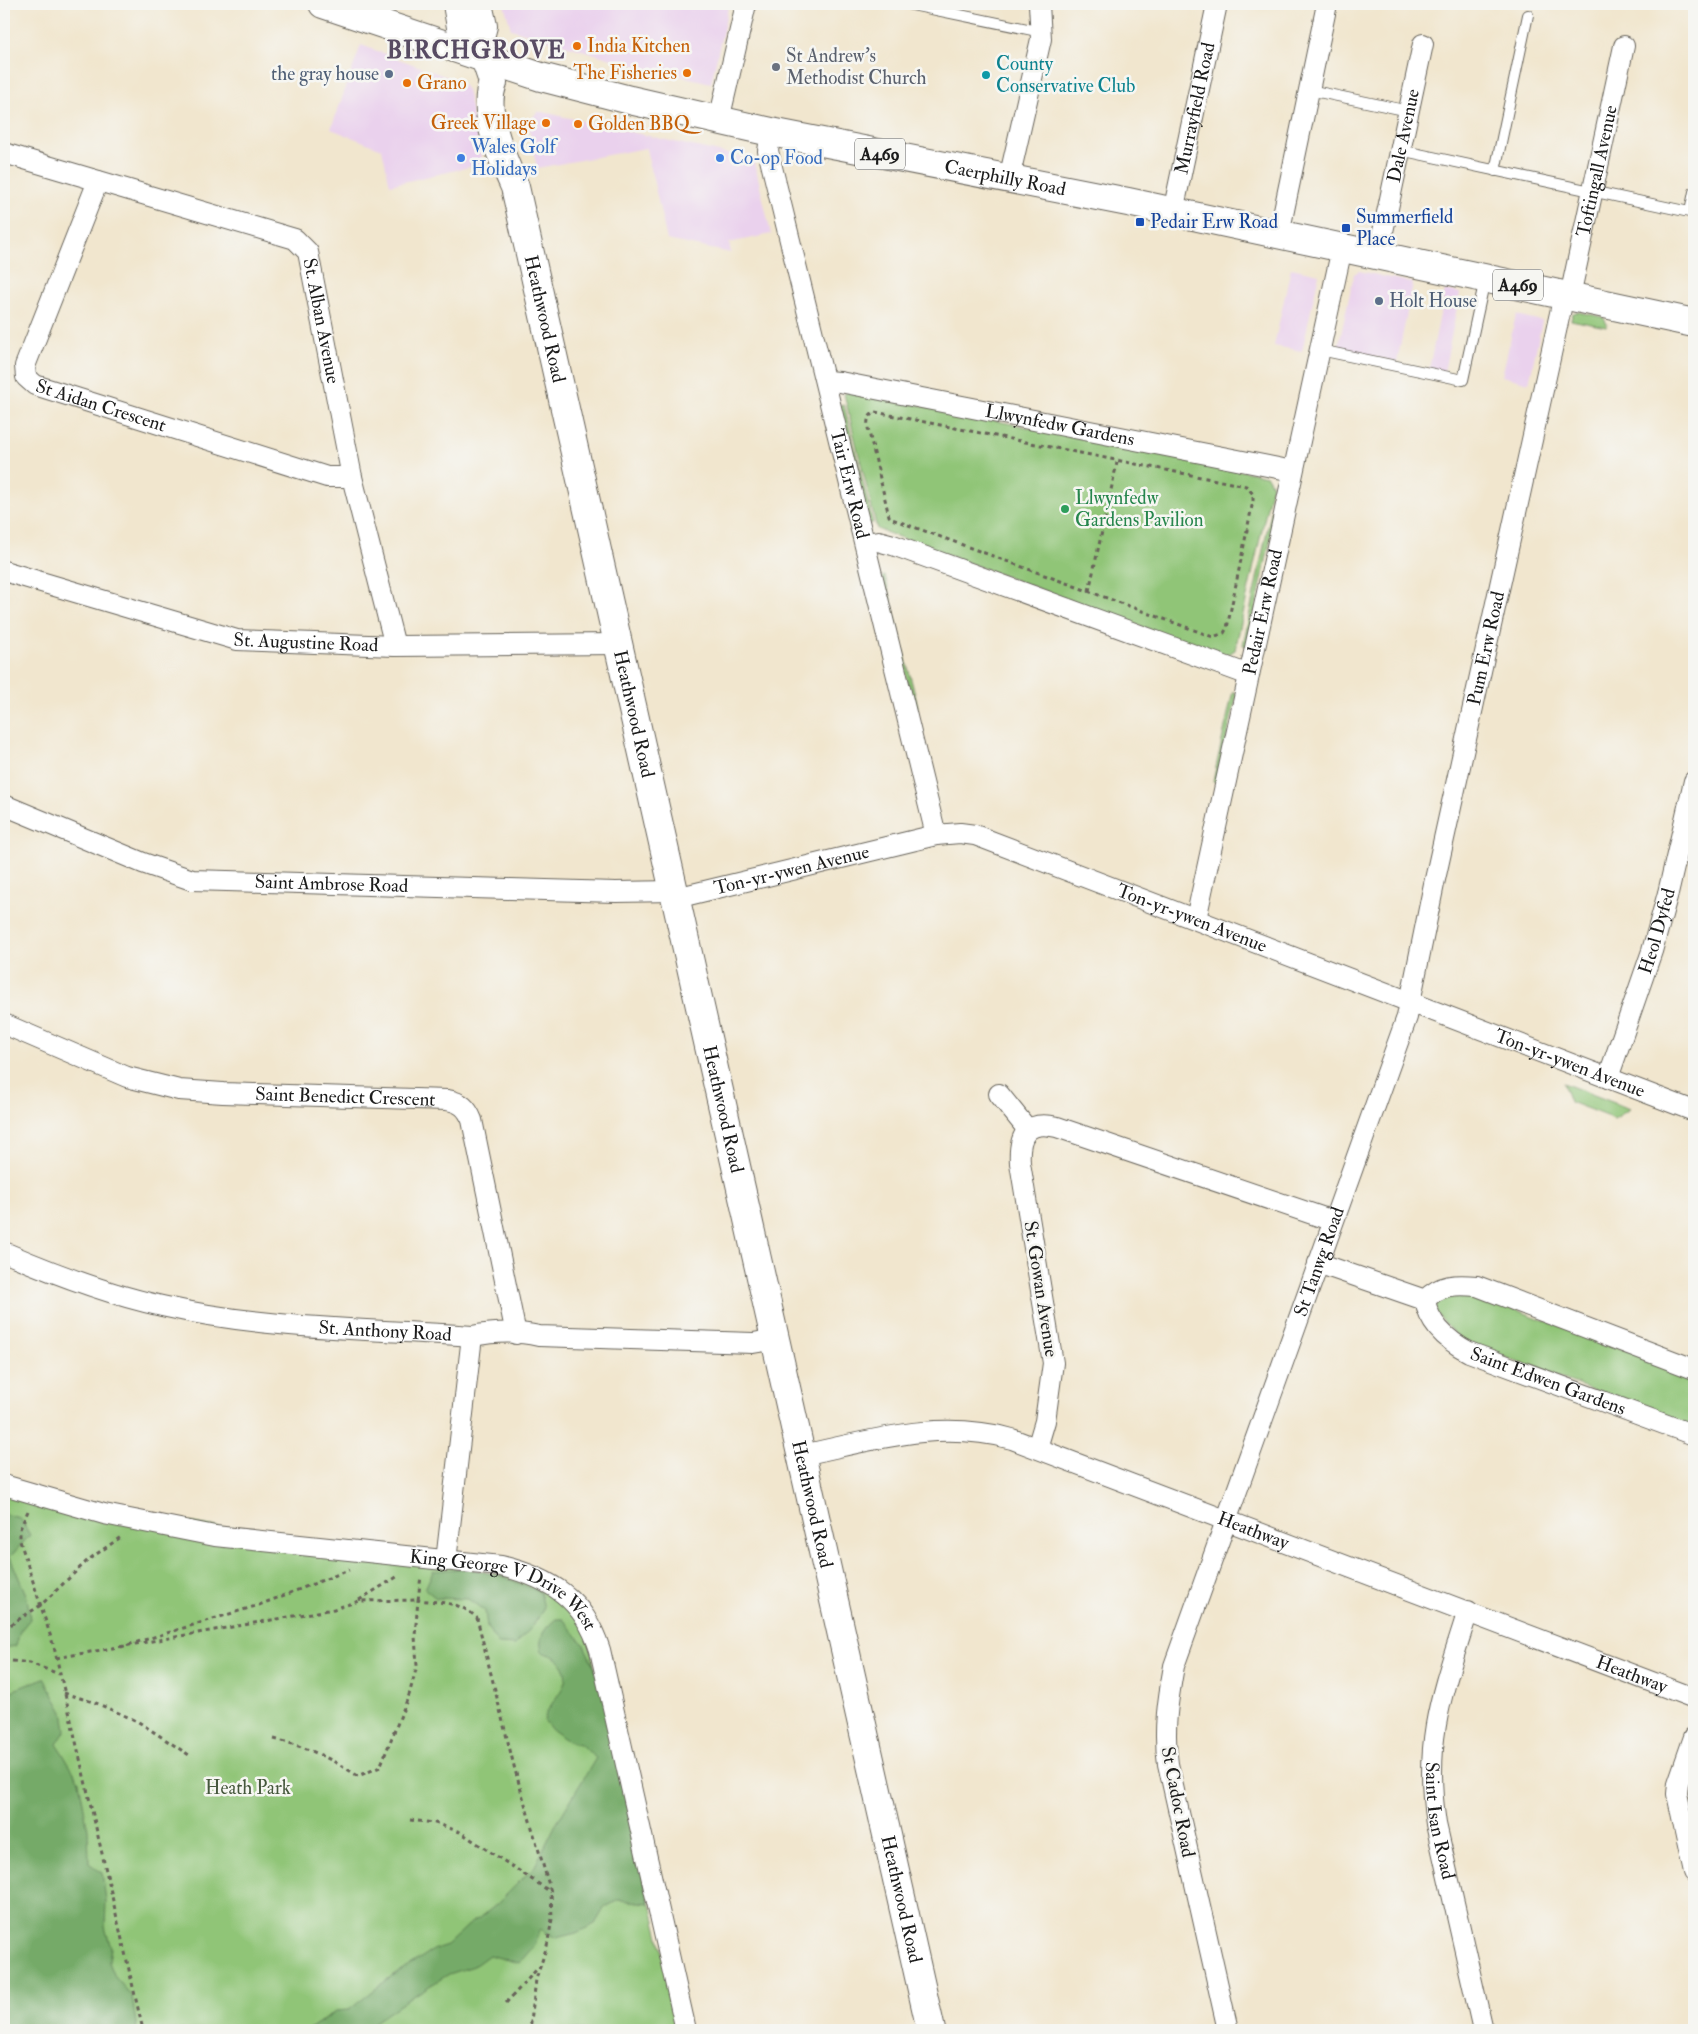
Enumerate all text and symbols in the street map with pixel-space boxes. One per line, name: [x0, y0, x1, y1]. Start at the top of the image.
place label: India Kitchen: [587, 34, 691, 58]
district label: BIRCHGROVE: [386, 35, 566, 66]
street label: Murrayfield Road: [1169, 39, 1221, 177]
marker: India Kitchen: [571, 40, 583, 52]
place label: St Andrew's Methodist Church: [786, 44, 927, 90]
place label: County Conservative Club: [996, 52, 1135, 98]
place label: The Fisheries: [573, 61, 677, 85]
marker: St Andrew's Methodist Church: [770, 61, 782, 73]
place label: the gray house: [271, 62, 379, 86]
marker: The Fisheries: [681, 67, 693, 79]
marker: the gray house: [383, 68, 395, 80]
marker: County Conservative Club: [980, 69, 992, 81]
place label: Grano: [417, 71, 467, 95]
marker: Grano: [401, 77, 413, 89]
street label: Dale Avenue: [1382, 87, 1425, 185]
street label: Toftingall Avenue: [1571, 103, 1623, 239]
place label: Greek Village: [431, 111, 536, 135]
place label: Golden BBQ: [588, 112, 702, 136]
marker: Greek Village: [540, 117, 552, 129]
marker: Golden BBQ: [572, 118, 584, 130]
place label: Wales Golf Holidays: [470, 135, 559, 181]
road number: A469: [855, 138, 905, 170]
place label: Co-op Food: [730, 146, 824, 171]
marker: Wales Golf Holidays: [455, 152, 467, 164]
marker: Co-op Food: [714, 152, 726, 164]
street label: Caerphilly Road: [942, 154, 1068, 202]
place label: Summerfield Place: [1356, 205, 1454, 251]
place label: Pedair Erw Road: [1150, 210, 1279, 234]
marker: Pedair Erw Road: [1134, 216, 1146, 228]
marker: Summerfield Place: [1340, 222, 1352, 234]
street label: Heathwood Road: [519, 253, 571, 386]
street label: St. Alban Avenue: [297, 256, 345, 386]
road number: A469: [1493, 270, 1543, 300]
place label: Holt House: [1389, 289, 1477, 313]
marker: Holt House: [1373, 295, 1385, 307]
street label: St Aidan Crescent: [33, 374, 169, 438]
street label: Llwynfedw Gardens: [983, 399, 1137, 452]
street label: Tair Erw Road: [825, 427, 875, 542]
place label: Llwynfedw Gardens Pavilion: [1075, 486, 1204, 532]
marker: Llwynfedw Gardens Pavilion: [1059, 503, 1071, 515]
street label: Pedair Erw Road: [1237, 546, 1288, 677]
street label: Pum Erw Road: [1462, 588, 1510, 707]
street label: St. Augustine Road: [233, 628, 379, 657]
street label: Heathwood Road: [608, 648, 660, 781]
street label: Ton-yr-ywen Avenue: [712, 840, 872, 900]
street label: Saint Ambrose Road: [254, 870, 409, 898]
street label: Ton-yr-ywen Avenue: [1113, 879, 1270, 958]
street label: Heol Dyfed: [1633, 885, 1681, 977]
street label: Ton-yr-ywen Avenue: [1491, 1024, 1648, 1103]
street label: Heathwood Road: [697, 1043, 749, 1176]
street label: Saint Benedict Crescent: [255, 1082, 436, 1112]
street label: St Tanwg Road: [1289, 1203, 1350, 1320]
street label: St. Gowan Avenue: [1018, 1219, 1064, 1359]
street label: St. Anthony Road: [318, 1315, 453, 1347]
street label: Saint Edwen Gardens: [1467, 1342, 1629, 1421]
street label: Heathwood Road: [786, 1438, 838, 1571]
street label: Heathway: [1214, 1506, 1293, 1555]
street label: King George V Drive West: [408, 1544, 602, 1634]
street label: Heathway: [1593, 1650, 1672, 1699]
street label: St Cadoc Road: [1156, 1745, 1201, 1860]
street label: Saint Isan Road: [1420, 1762, 1460, 1882]
park label: Heath Park: [205, 1776, 291, 1800]
street label: Heathwood Road: [875, 1833, 928, 1966]

